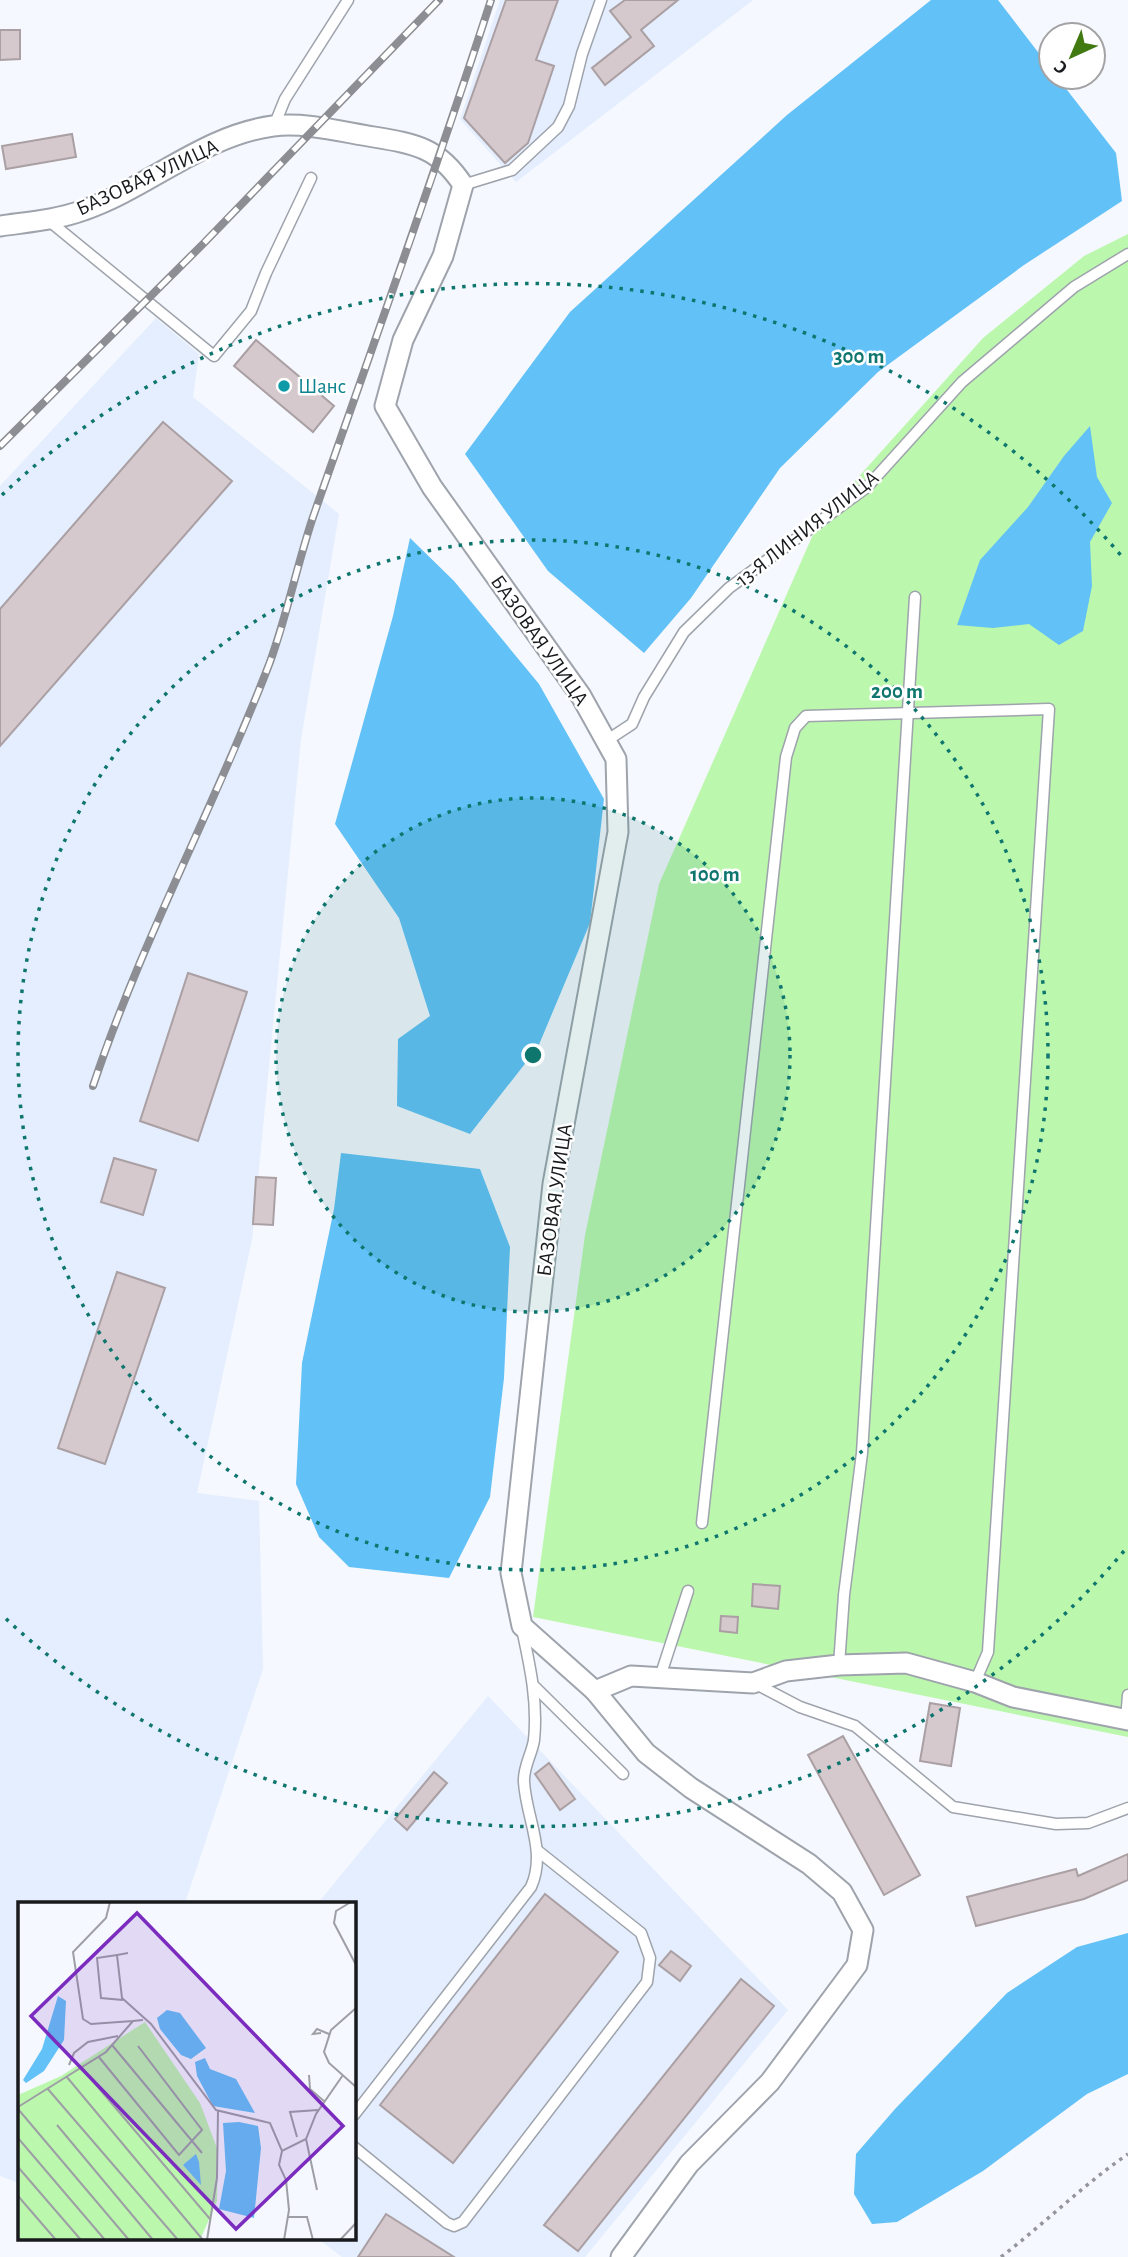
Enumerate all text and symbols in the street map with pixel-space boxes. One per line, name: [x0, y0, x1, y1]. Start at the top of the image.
north arrow: [1037, 21, 1107, 91]
text: С: [1051, 57, 1072, 78]
street label: БАЗОВАЯ УЛИЦА: [73, 135, 221, 220]
text: 300 m: [833, 346, 885, 367]
place label: Шанс: [298, 376, 346, 397]
marker: Шанс: [276, 378, 292, 394]
street label: 13-Я ЛИНИЯ УЛИЦА: [732, 466, 883, 590]
street label: БАЗОВАЯ УЛИЦА: [487, 571, 592, 709]
text: 200 m: [871, 681, 923, 702]
text: 100 m: [690, 864, 740, 885]
centre of rings: [521, 1043, 545, 1067]
street label: БАЗОВАЯ УЛИЦА: [533, 1122, 576, 1278]
inset map: [18, 1902, 355, 2240]

